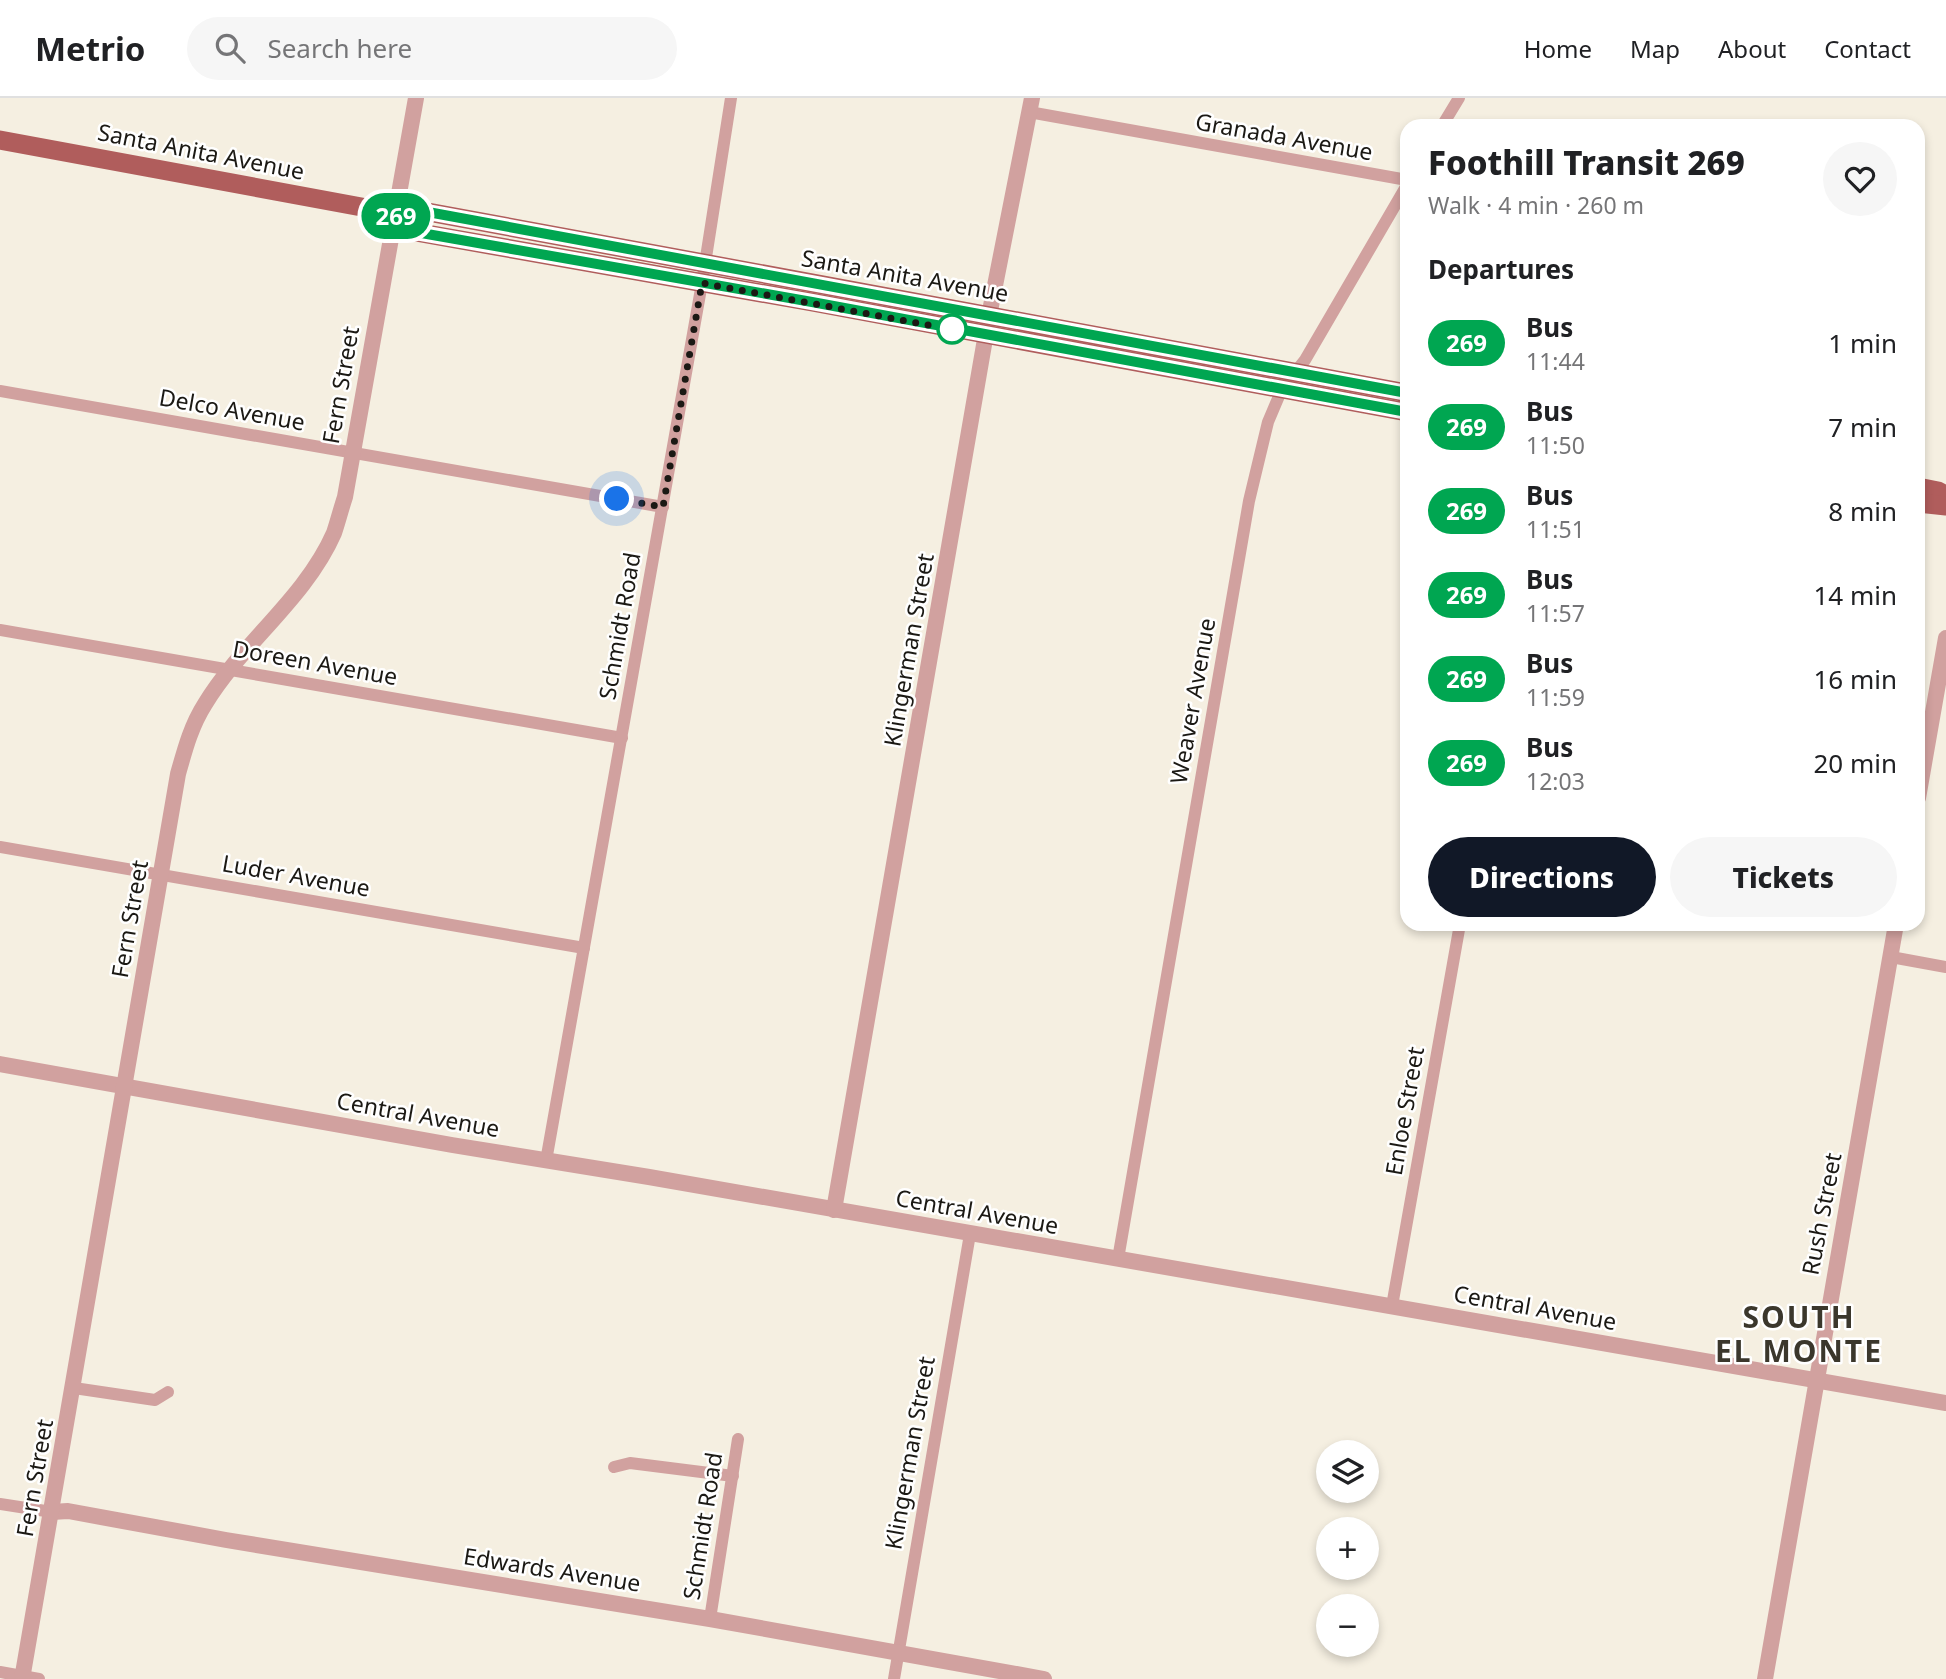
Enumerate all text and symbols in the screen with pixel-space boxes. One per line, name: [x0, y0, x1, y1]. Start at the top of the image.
search box: [187, 17, 677, 80]
text: Metrio: [35, 26, 145, 71]
icon: search: [211, 29, 249, 67]
text: Search here: [267, 30, 412, 66]
text: Home: [1524, 32, 1592, 65]
text: Map: [1630, 32, 1680, 65]
text: About: [1718, 32, 1786, 65]
text: Contact: [1824, 32, 1911, 65]
street label: Granada Avenue: [1193, 105, 1375, 167]
street label: Santa Anita Avenue: [95, 115, 307, 187]
text: Foothill Transit 269: [1428, 140, 1745, 185]
button: heart: [1823, 142, 1897, 216]
text: Walk · 4 min · 260 m: [1428, 189, 1644, 221]
line badge: 269: [356, 193, 436, 239]
text: 269: [375, 199, 417, 232]
street label: Santa Anita Avenue: [799, 241, 1011, 309]
text: Departures: [1428, 251, 1574, 287]
text: Bus: [1526, 309, 1573, 345]
unlabelled marker: [937, 314, 967, 344]
street label: Fern Street: [314, 324, 366, 446]
text: 1 min: [1828, 325, 1897, 361]
text: 269: [1446, 326, 1487, 359]
text: 11:44: [1526, 345, 1585, 377]
street label: Delco Avenue: [157, 380, 308, 438]
text: Bus: [1526, 393, 1573, 429]
text: 7 min: [1828, 409, 1897, 445]
text: 269: [1446, 410, 1487, 443]
text: 11:50: [1526, 429, 1585, 461]
text: Bus: [1526, 477, 1573, 513]
your location: [599, 481, 634, 516]
text: 8 min: [1828, 493, 1897, 529]
text: 269: [1446, 494, 1487, 527]
text: 11:51: [1526, 513, 1585, 545]
street label: Schmidt Road: [590, 550, 648, 702]
street label: Klingerman Street: [875, 551, 941, 749]
text: Bus: [1526, 561, 1573, 597]
text: 14 min: [1813, 577, 1897, 613]
text: 269: [1446, 578, 1487, 611]
text: 11:57: [1526, 597, 1585, 629]
street label: Weaver Avenue: [1162, 615, 1222, 786]
street label: Doreen Avenue: [230, 632, 400, 692]
text: Bus: [1526, 645, 1573, 681]
text: 16 min: [1813, 661, 1897, 697]
text: 269: [1446, 662, 1487, 695]
text: 11:59: [1526, 681, 1585, 713]
text: Bus: [1526, 729, 1573, 765]
text: 20 min: [1813, 745, 1897, 781]
text: 269: [1446, 746, 1487, 779]
text: 12:03: [1526, 765, 1585, 797]
button: Directions: [1428, 837, 1656, 917]
button: Tickets: [1670, 837, 1897, 917]
street label: Luder Avenue: [220, 846, 373, 904]
street label: Fern Street: [103, 858, 155, 980]
street label: Enloe Street: [1377, 1044, 1431, 1178]
street label: Central Avenue: [334, 1084, 502, 1144]
street label: Rush Street: [1793, 1150, 1849, 1278]
street label: Central Avenue: [893, 1181, 1061, 1241]
street label: Central Avenue: [1451, 1277, 1619, 1337]
district label: SOUTH EL MONTE: [1715, 1296, 1883, 1371]
street label: Klingerman Street: [876, 1354, 942, 1552]
street label: Fern Street: [8, 1417, 60, 1539]
map controls: [1316, 1440, 1379, 1657]
button: layers: [1316, 1440, 1379, 1503]
street label: Schmidt Road: [675, 1450, 729, 1602]
button: +: [1316, 1517, 1379, 1580]
street label: Edwards Avenue: [461, 1539, 643, 1599]
button: −: [1316, 1594, 1379, 1657]

